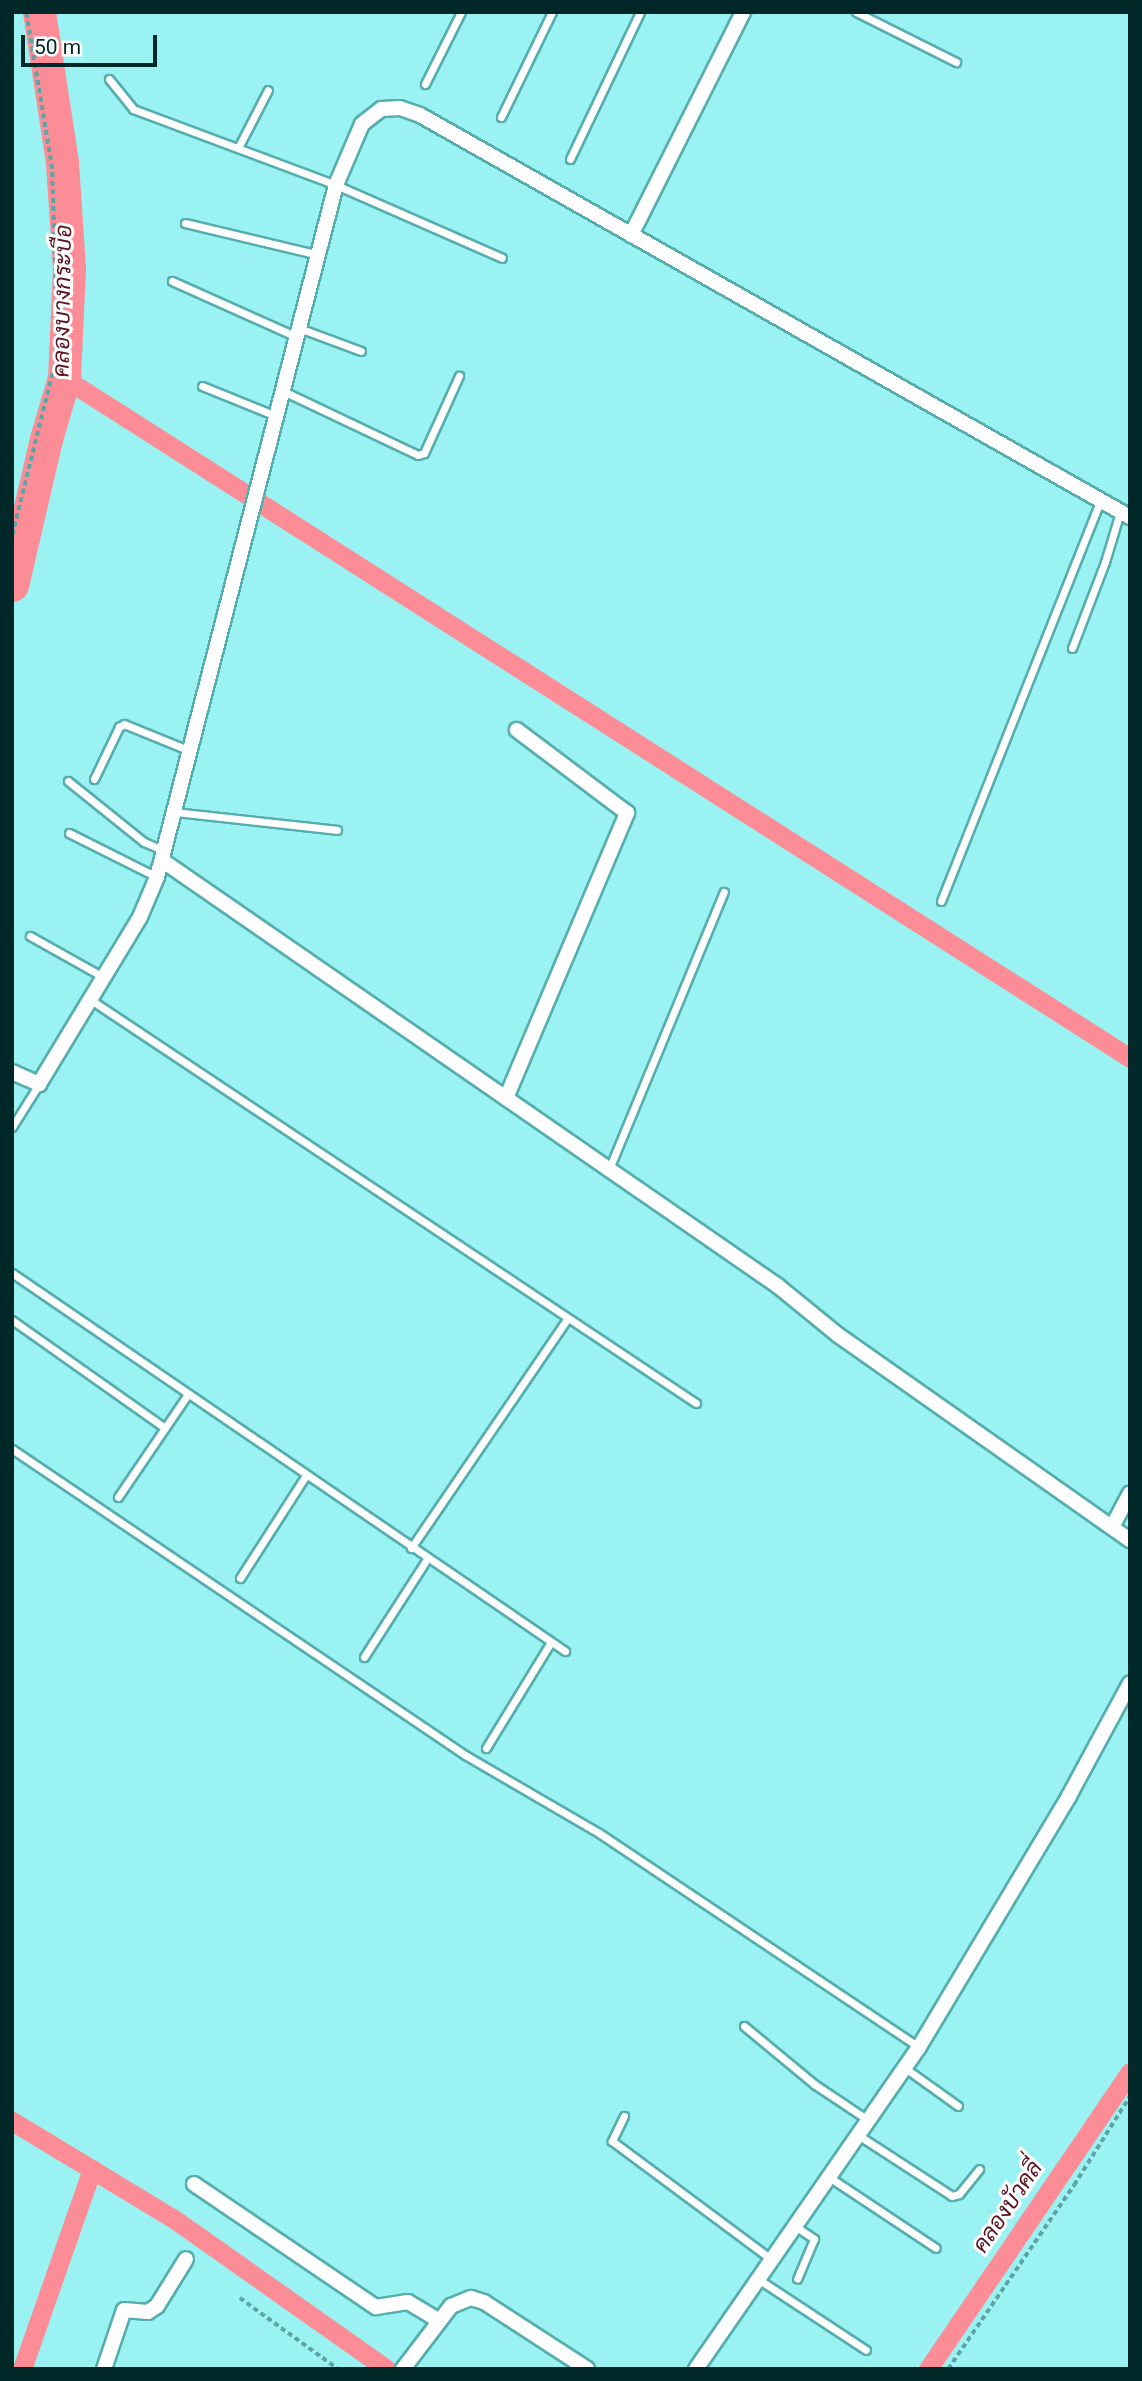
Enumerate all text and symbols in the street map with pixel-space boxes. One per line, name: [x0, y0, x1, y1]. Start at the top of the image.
scale bar: [24, 21, 161, 65]
text: 50 m: [34, 35, 81, 59]
water label: คลองบางกระบือ: [48, 224, 78, 378]
water label: คลองบัวคลี่: [967, 2156, 1049, 2258]

